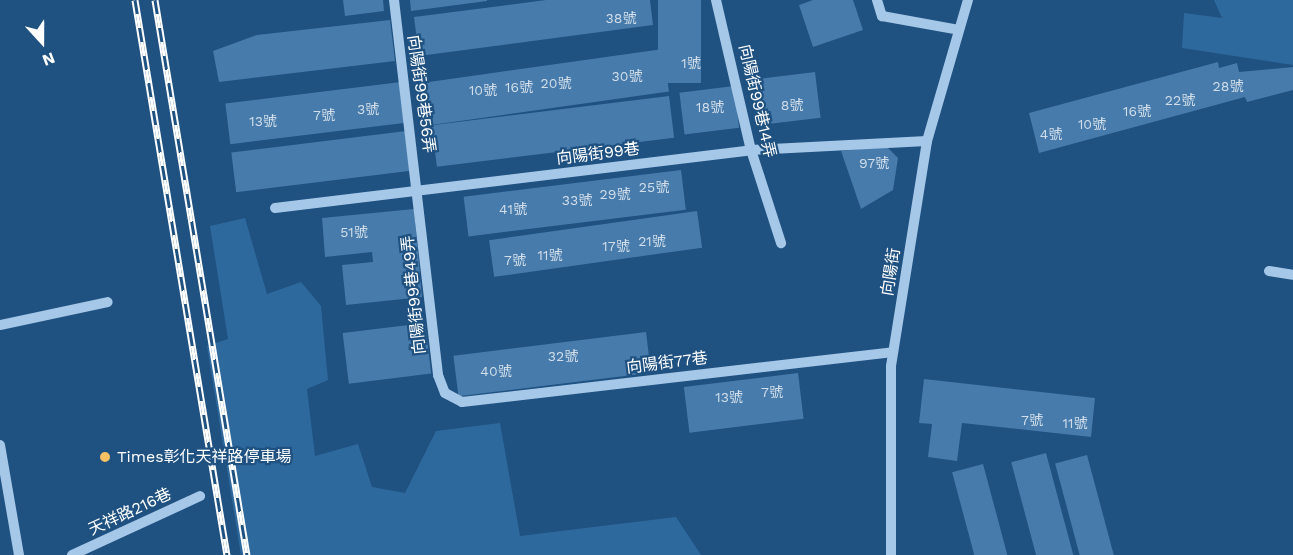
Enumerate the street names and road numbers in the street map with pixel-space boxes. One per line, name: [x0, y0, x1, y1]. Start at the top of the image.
street label: 向陽街99巷56弄: [403, 34, 439, 154]
street label: 向陽街99巷14弄: [735, 42, 779, 160]
street label: 向陽街99巷: [555, 139, 641, 169]
street label: 向陽街99巷49弄: [398, 235, 430, 355]
street label: 向陽街: [878, 247, 904, 297]
street label: 向陽街77巷: [625, 348, 709, 378]
street label: 天祥路216巷: [85, 484, 175, 540]

